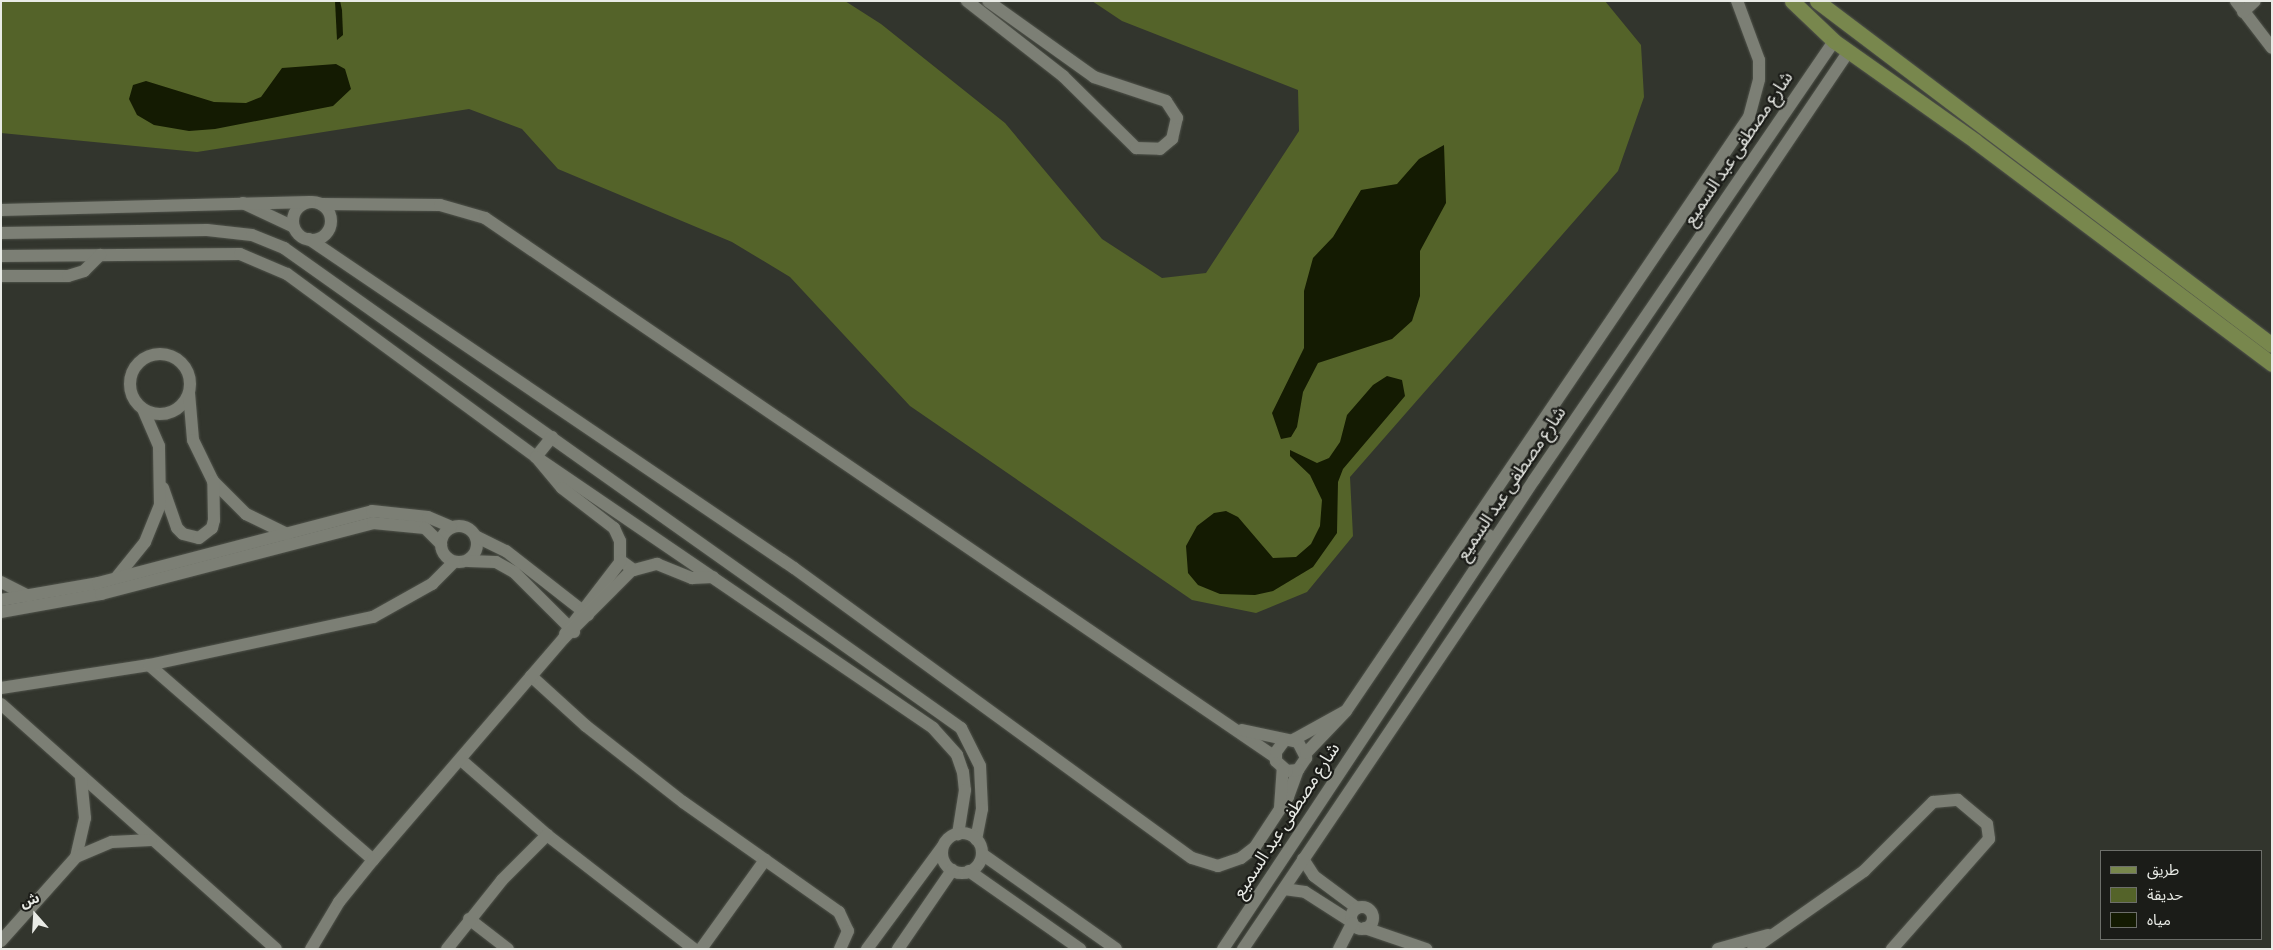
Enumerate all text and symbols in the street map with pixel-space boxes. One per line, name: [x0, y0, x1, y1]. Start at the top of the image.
street label: شارع مصطفى عبد السميع: [1679, 68, 1799, 230]
street label: شارع مصطفى عبد السميع: [1452, 403, 1572, 565]
street label: شارع مصطفى عبد السميع: [1229, 739, 1345, 903]
legend: [2100, 850, 2263, 940]
text: طريق: [2147, 861, 2179, 880]
text: حديقة: [2147, 886, 2183, 905]
text: ش: [18, 889, 42, 912]
north arrow: [10, 890, 60, 940]
text: مياه: [2147, 911, 2171, 930]

